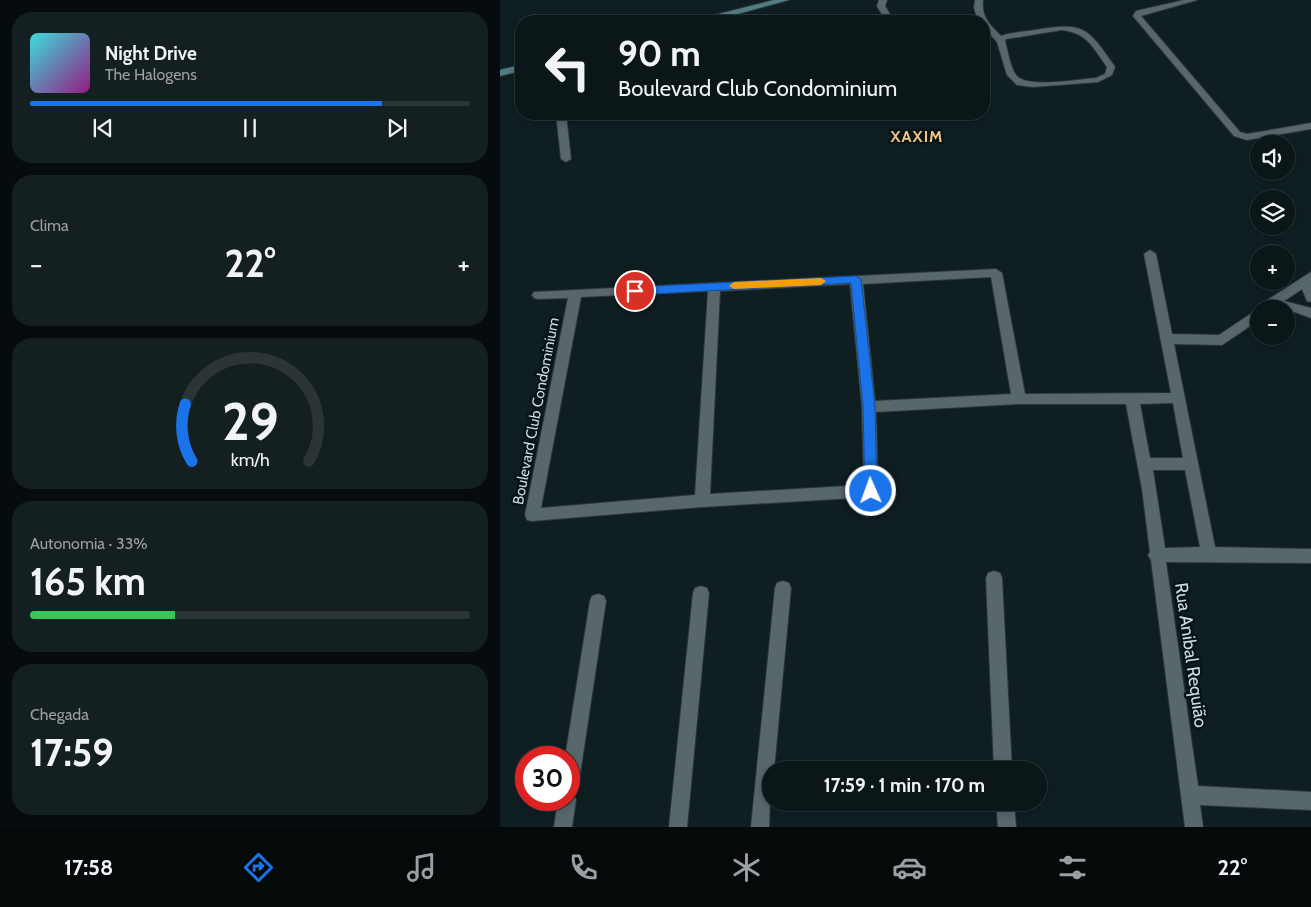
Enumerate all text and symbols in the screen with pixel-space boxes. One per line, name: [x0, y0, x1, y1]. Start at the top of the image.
text: 90 m: [618, 32, 701, 75]
icon: left: [535, 35, 600, 100]
text: Night Drive: [105, 42, 197, 65]
text: The Halogens: [105, 65, 197, 84]
text: Boulevard Club Condominium: [618, 75, 897, 102]
icon: previous: [89, 114, 117, 142]
icon: pause: [236, 114, 264, 142]
icon: next: [383, 114, 411, 142]
district label: XAXIM: [890, 127, 943, 146]
map controls: [1250, 135, 1295, 345]
button: sound: [1250, 135, 1295, 180]
button: layers: [1250, 190, 1295, 235]
text: Clima: [30, 216, 69, 235]
text: 22°: [224, 240, 276, 287]
button: +: [1250, 245, 1295, 290]
text: −: [30, 247, 42, 281]
text: +: [458, 247, 470, 281]
pin: [614, 270, 656, 312]
icon: arrive: [621, 277, 649, 305]
button: −: [1250, 300, 1295, 345]
street label: Boulevard Club Condominium: [509, 316, 563, 506]
text: 29: [222, 390, 278, 453]
text: km/h: [230, 449, 270, 470]
position arrow: [844, 464, 896, 516]
text: Autonomia · 33%: [30, 534, 148, 553]
text: 165 km: [30, 558, 146, 605]
street label: Rua Anibal Requião: [1170, 581, 1212, 729]
text: Chegada: [30, 705, 89, 724]
text: 17:59: [30, 729, 114, 776]
speed limit sign: 30: [515, 746, 580, 811]
text: 17:59 · 1 min · 170 m: [824, 774, 985, 797]
icon: directions: [241, 850, 276, 885]
icon: music: [404, 850, 439, 885]
icon: phone: [566, 850, 601, 885]
icon: climate: [729, 850, 764, 885]
icon: car: [892, 850, 927, 885]
icon: filters: [1055, 850, 1090, 885]
text: 17:58: [64, 854, 113, 881]
text: 22°: [1217, 854, 1247, 881]

